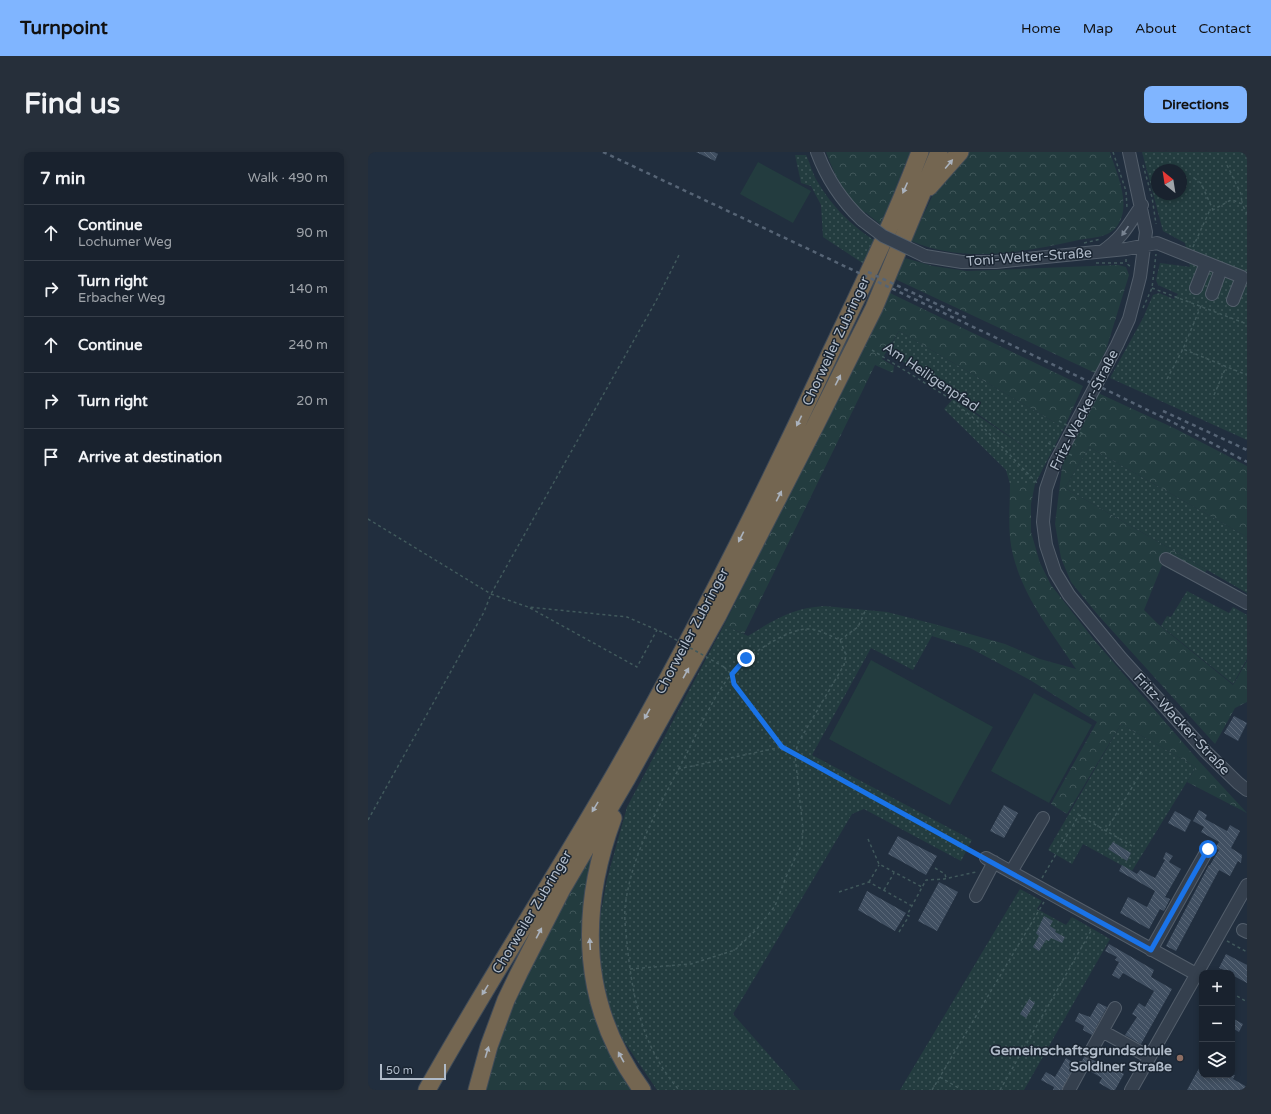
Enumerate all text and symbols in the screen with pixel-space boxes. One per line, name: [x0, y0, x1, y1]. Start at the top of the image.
text: Turnpoint: [20, 17, 108, 39]
text: Home: [1021, 20, 1061, 37]
text: Map: [1083, 20, 1113, 37]
text: About: [1135, 20, 1177, 37]
text: Contact: [1199, 20, 1251, 37]
button: Directions: [1144, 86, 1247, 123]
text: Find us: [24, 87, 120, 121]
one-way arrow: [945, 159, 954, 170]
north arrow: [1151, 164, 1187, 200]
text: 7 min: [40, 168, 85, 189]
text: Walk · 490 m: [248, 170, 328, 186]
one-way arrow: [902, 182, 908, 194]
text: Continue: [78, 216, 142, 234]
icon: ahead: [40, 222, 62, 244]
text: 90 m: [296, 225, 328, 241]
one-way arrow: [1121, 225, 1129, 236]
text: Lochumer Weg: [78, 234, 172, 250]
street label: Toni-Welter-Straße: [965, 244, 1093, 270]
text: Turn right: [78, 272, 148, 290]
street label: Chorweiler Zubringer: [799, 273, 874, 408]
icon: right: [40, 278, 62, 300]
text: 140 m: [288, 281, 328, 297]
text: Erbacher Weg: [78, 290, 165, 306]
icon: ahead: [40, 334, 62, 356]
text: Continue: [78, 336, 142, 354]
text: 240 m: [288, 337, 328, 353]
street label: Am Heiligenpfad: [880, 339, 982, 415]
street label: Fritz-Wacker-Straße: [1046, 347, 1122, 473]
one-way arrow: [835, 374, 841, 386]
icon: right: [40, 390, 62, 412]
text: Turn right: [78, 392, 148, 410]
text: 20 m: [296, 393, 328, 409]
one-way arrow: [795, 415, 802, 427]
icon: arrive: [40, 446, 62, 468]
text: Arrive at destination: [78, 448, 222, 466]
one-way arrow: [776, 490, 782, 502]
one-way arrow: [737, 532, 744, 543]
street label: Chorweiler Zubringer: [651, 564, 733, 697]
route end: [737, 649, 755, 667]
one-way arrow: [682, 667, 689, 679]
street label: Fritz-Wacker-Straße: [1130, 669, 1234, 779]
one-way arrow: [644, 708, 651, 720]
one-way arrow: [592, 801, 599, 813]
route start: [1199, 840, 1217, 858]
street label: Chorweiler Zubringer: [488, 847, 576, 977]
one-way arrow: [536, 928, 542, 939]
one-way arrow: [586, 938, 593, 950]
map controls: [1199, 970, 1235, 1078]
button: +: [1199, 970, 1235, 1006]
one-way arrow: [481, 985, 489, 995]
button: −: [1199, 1006, 1235, 1042]
place label: Gemeinschaftsgrundschule Soldiner Straße: [990, 1042, 1172, 1075]
button: layers: [1199, 1042, 1235, 1078]
one-way arrow: [484, 1046, 490, 1058]
one-way arrow: [618, 1051, 625, 1063]
marker: Gemeinschaftsgrundschule Soldiner Straße: [1175, 1053, 1185, 1063]
scale bar: [380, 1062, 446, 1081]
text: 50 m: [386, 1064, 413, 1077]

